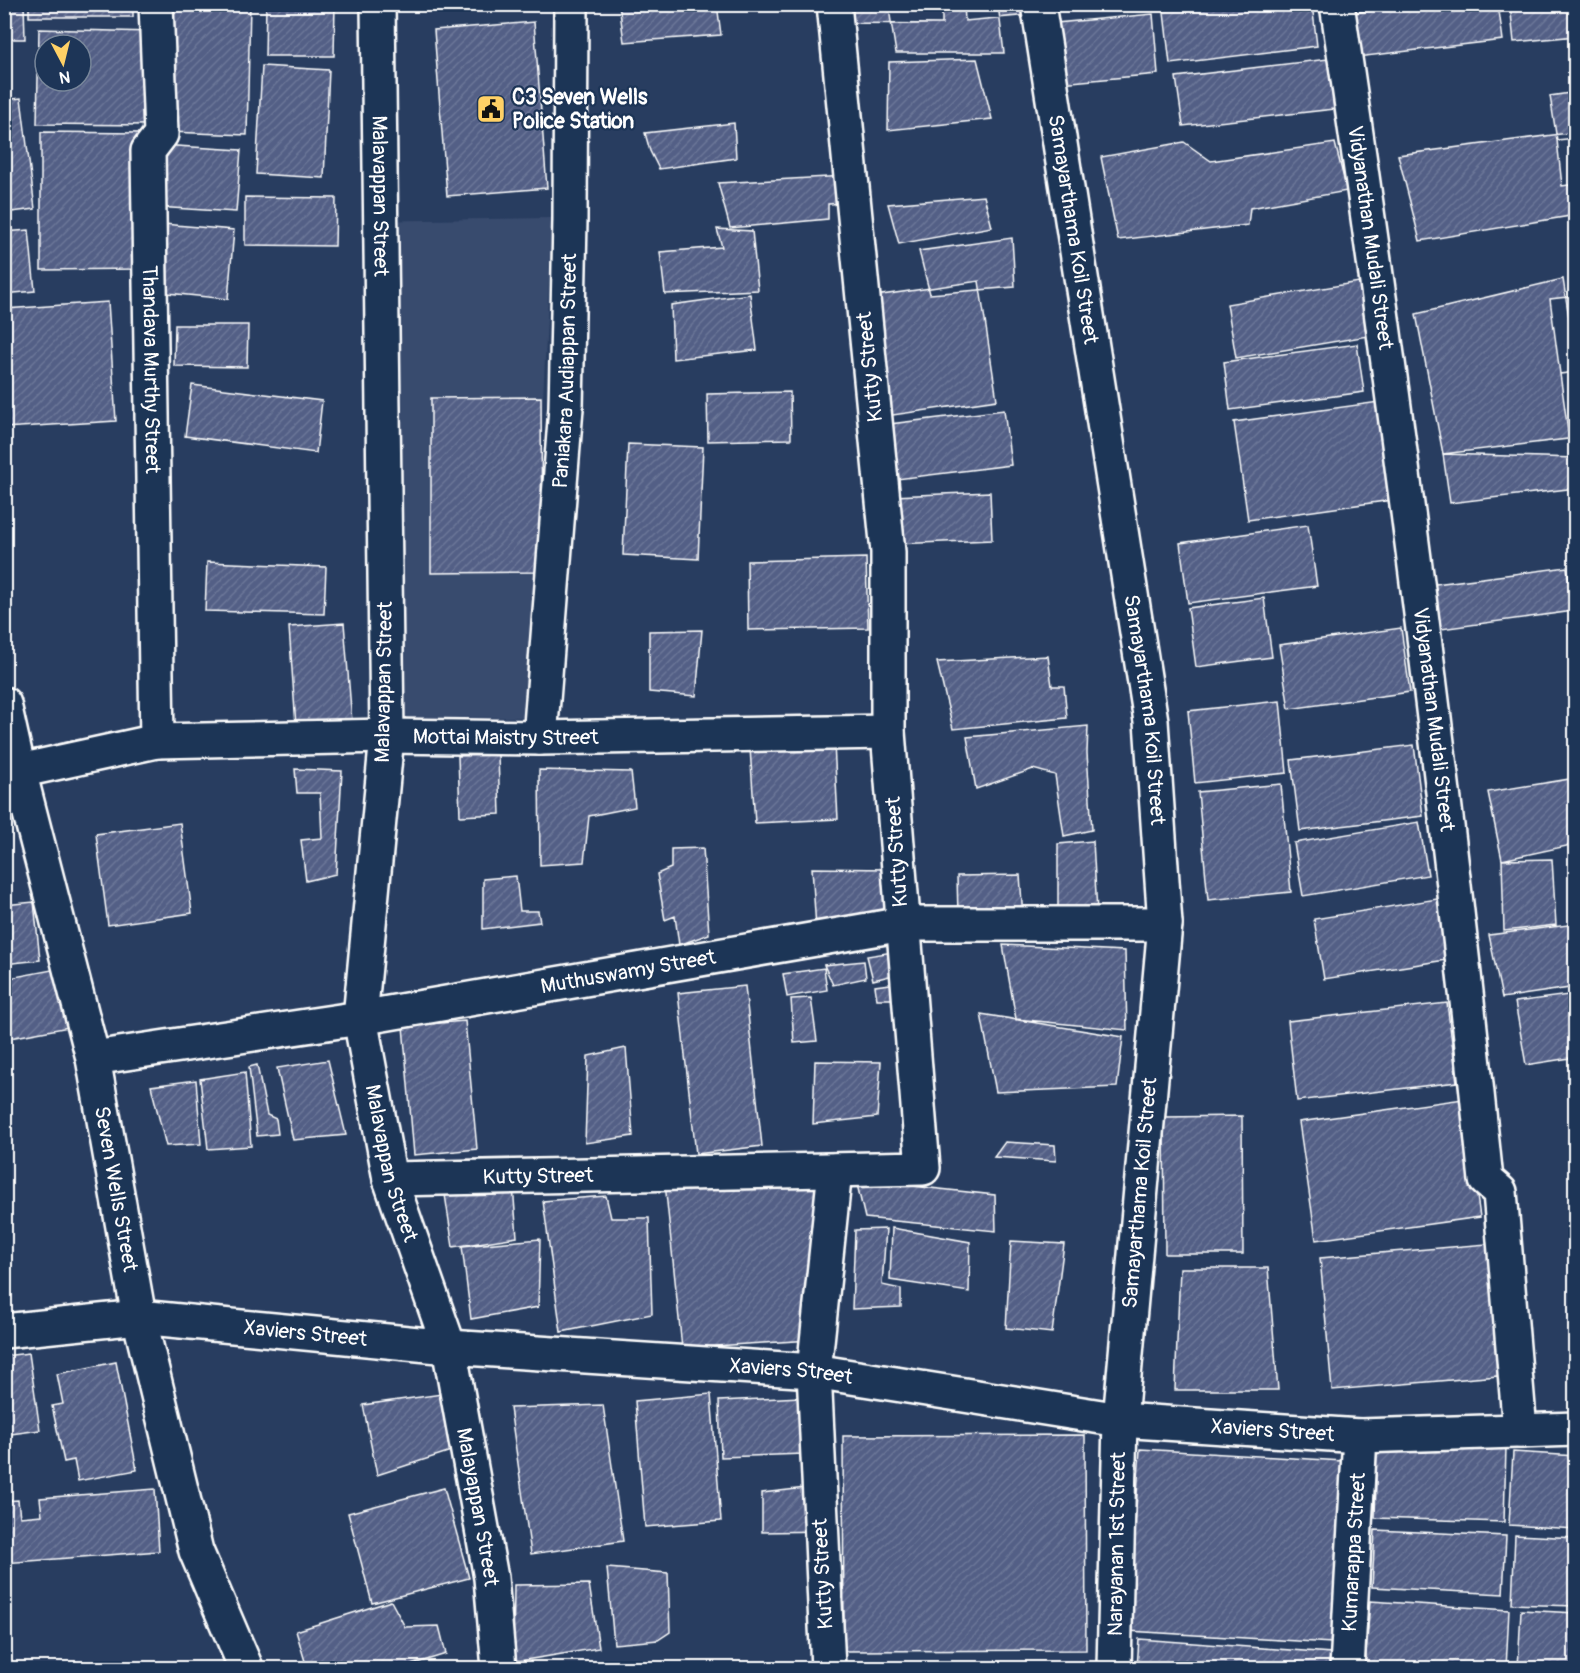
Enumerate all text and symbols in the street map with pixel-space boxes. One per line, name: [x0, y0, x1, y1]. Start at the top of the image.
north arrow: [33, 33, 93, 93]
text: N: [58, 66, 71, 88]
place label: C3 Seven Wells Police Station: [512, 84, 648, 135]
public building icon: C3 Seven Wells Police Station: [475, 93, 507, 125]
street label: Samayarthama Koil Street: [1042, 113, 1105, 346]
street label: Malavappan Street: [366, 115, 395, 277]
street label: Vidyanathan Mudali Street: [1341, 124, 1400, 352]
street label: Paniakara Audiappan Street: [546, 253, 583, 489]
street label: Thandava Murthy Street: [136, 265, 166, 474]
street label: Kutty Street: [851, 310, 889, 423]
street label: Samayarthama Koil Street: [1118, 593, 1172, 826]
street label: Malavappan Street: [369, 601, 399, 763]
street label: Vidyanathan Mudali Street: [1407, 606, 1461, 834]
street label: Mottai Maistry Street: [413, 723, 599, 752]
street label: Kutty Street: [880, 795, 914, 908]
street label: Muthuswamy Street: [538, 943, 718, 1000]
street label: Samayarthama Koil Street: [1116, 1076, 1164, 1310]
street label: Malavappan Street: [359, 1082, 425, 1246]
street label: Seven Wells Street: [88, 1104, 144, 1274]
street label: Kutty Street: [482, 1161, 594, 1191]
street label: Xaviers Street: [243, 1314, 369, 1353]
street label: Xaviers Street: [728, 1352, 855, 1391]
street label: Xaviers Street: [1210, 1413, 1336, 1448]
street label: Malayappan Street: [450, 1426, 505, 1588]
street label: Narayanan 1st Street: [1102, 1451, 1132, 1636]
street label: Kumarappa Street: [1336, 1471, 1371, 1633]
street label: Kutty Street: [807, 1518, 839, 1630]

